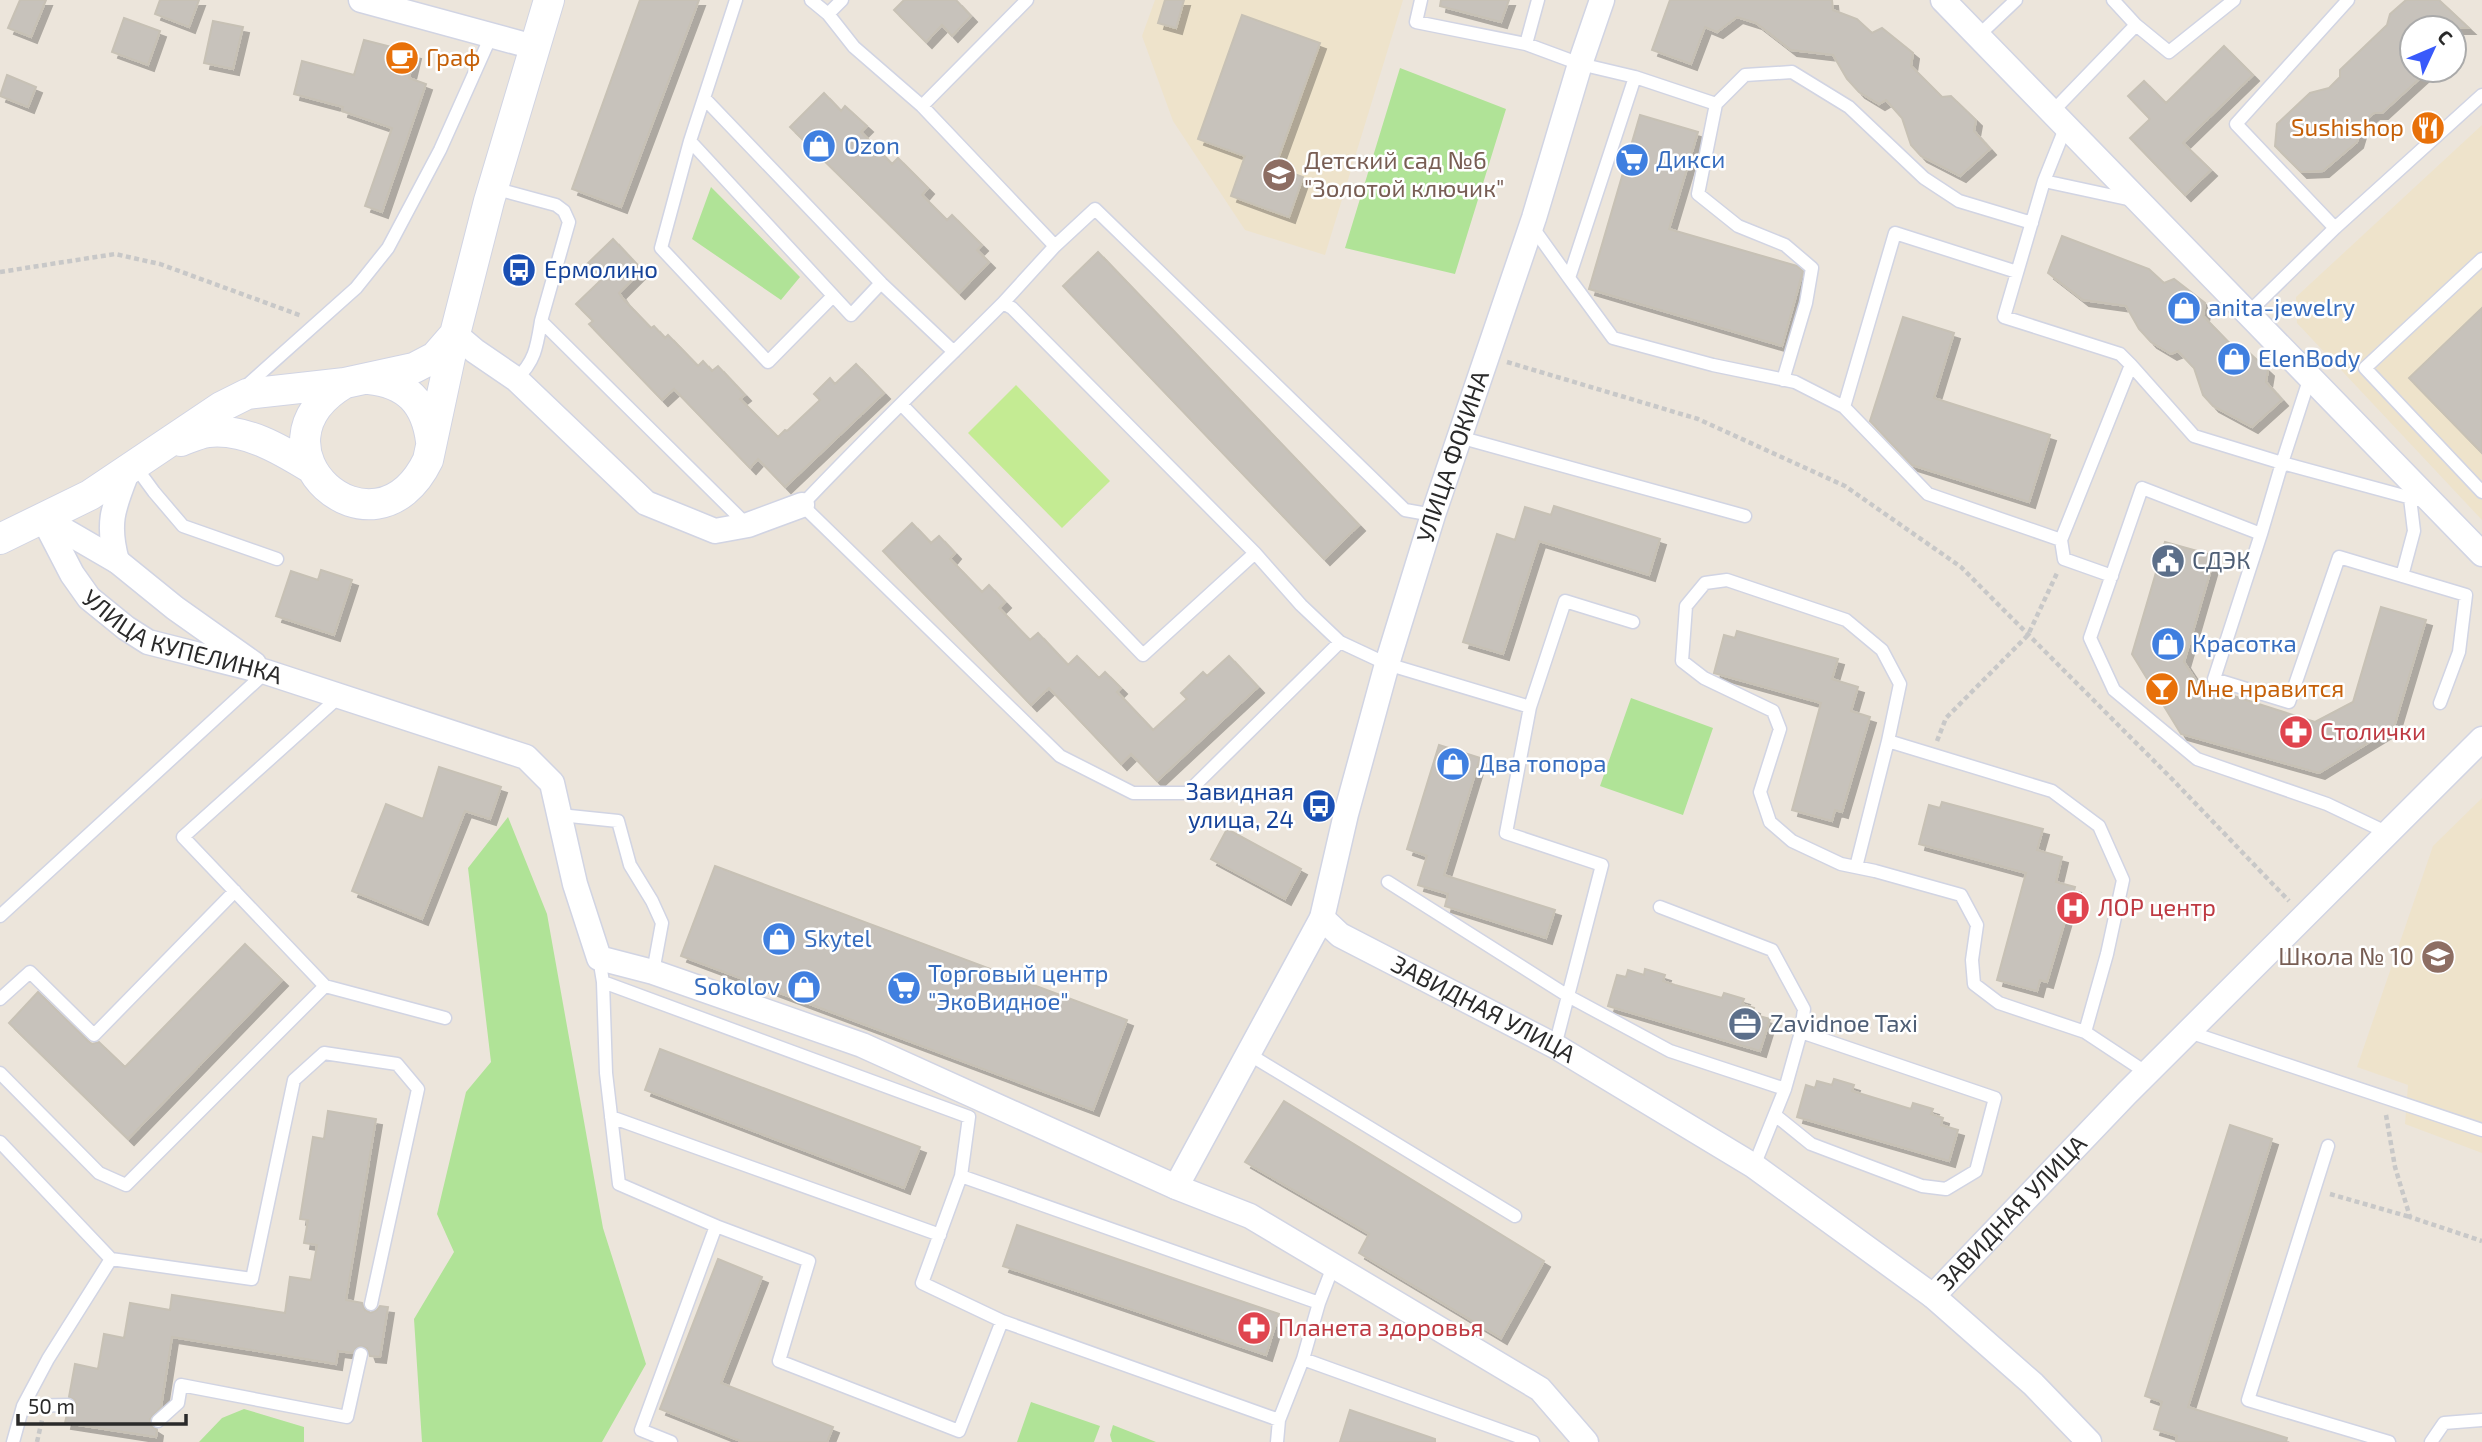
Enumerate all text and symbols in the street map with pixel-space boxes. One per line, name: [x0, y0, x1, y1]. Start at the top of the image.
north arrow: [2398, 14, 2468, 84]
text: С: [2433, 25, 2458, 49]
cafe icon: Граф: [383, 39, 421, 77]
place label: Граф: [426, 42, 481, 71]
restaurant icon: Sushishop: [2409, 109, 2447, 147]
place label: Sushishop: [2291, 112, 2404, 141]
shop icon: Ozon: [800, 127, 838, 165]
place label: Ozon: [844, 130, 900, 159]
supermarket icon: Дикси: [1613, 141, 1651, 179]
place label: Дикси: [1656, 144, 1725, 173]
place label: Детский сад №6 "Золотой ключик": [1304, 145, 1505, 202]
school or university icon: Детский сад №6 "Золотой ключик": [1260, 156, 1298, 194]
bus stop icon: Ермолино: [500, 251, 538, 289]
place label: Ермолино: [544, 254, 658, 283]
shop icon: anita-jewelry: [2165, 289, 2203, 327]
place label: anita-jewelry: [2208, 292, 2355, 321]
shop icon: ElenBody: [2215, 340, 2253, 378]
place label: ElenBody: [2258, 343, 2361, 372]
street label: УЛИЦА ФОКИНА: [1409, 366, 1494, 546]
public building icon: СДЭК: [2149, 542, 2187, 580]
place label: СДЭК: [2192, 545, 2251, 574]
street label: УЛИЦА КУПЕЛИНКА: [77, 583, 287, 689]
shop icon: Красотка: [2149, 625, 2187, 663]
place label: Красотка: [2192, 628, 2297, 657]
bar icon: Мне нравится: [2143, 670, 2181, 708]
place label: Мне нравится: [2186, 673, 2344, 702]
pharmacy icon: Столички: [2277, 713, 2315, 751]
place label: Столички: [2320, 716, 2426, 745]
shop icon: Два топора: [1434, 745, 1472, 783]
place label: Два топора: [1478, 748, 1607, 777]
place label: Завидная улица, 24: [1186, 776, 1294, 834]
bus stop icon: Завидная улица, 24: [1300, 787, 1338, 825]
hospital icon: ЛОР центр: [2054, 889, 2092, 927]
place label: ЛОР центр: [2098, 892, 2216, 921]
shop icon: Skytel: [760, 920, 798, 958]
place label: Skytel: [804, 923, 872, 952]
school or university icon: Школа № 10: [2419, 938, 2457, 976]
place label: Школа № 10: [2278, 941, 2414, 970]
street label: ЗАВИДНАЯ УЛИЦА: [1387, 948, 1581, 1068]
place label: Торговый центр "ЭкоВидное": [928, 958, 1108, 1015]
shop icon: Sokolov: [785, 968, 823, 1006]
supermarket icon: Торговый центр "ЭкоВидное": [885, 969, 923, 1007]
place label: Sokolov: [694, 971, 780, 1000]
office icon: Zavidnoe Taxi: [1726, 1005, 1764, 1043]
place label: Zavidnoe Taxi: [1770, 1008, 1918, 1037]
street label: ЗАВИДНАЯ УЛИЦА: [1930, 1128, 2092, 1296]
pharmacy icon: Планета здоровья: [1235, 1309, 1273, 1347]
place label: Планета здоровья: [1278, 1312, 1484, 1341]
scale bar: [18, 1382, 186, 1426]
text: 50 m: [28, 1393, 75, 1418]

